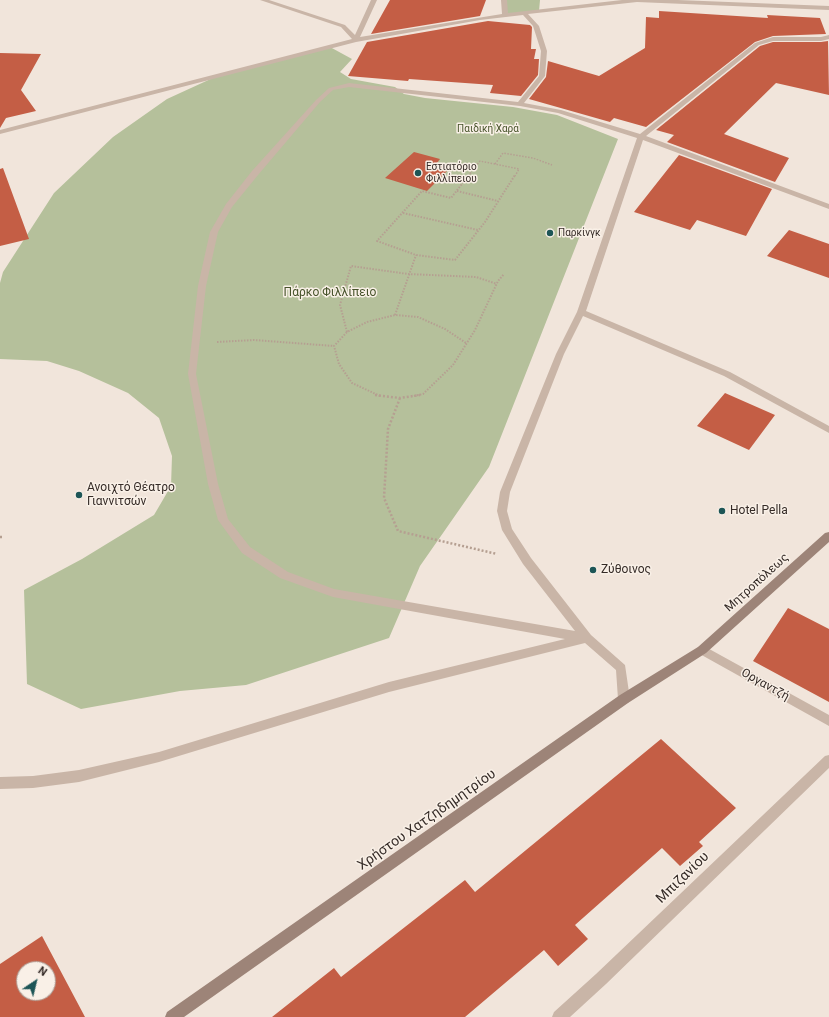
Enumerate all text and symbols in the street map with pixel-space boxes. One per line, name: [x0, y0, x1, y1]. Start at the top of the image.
park label: Παιδική Χαρά: [457, 123, 519, 135]
place label: Εστιατόριο Φιλλίπειου: [426, 161, 477, 184]
marker: Εστιατόριο Φιλλίπειου: [413, 168, 423, 178]
place label: Παρκίνγκ: [558, 227, 601, 239]
marker: Παρκίνγκ: [545, 228, 555, 238]
park label: Πάρκο Φιλλίπειο: [284, 286, 376, 300]
place label: Ανοιχτό Θέατρο Γιαννιτσών: [87, 481, 175, 509]
marker: Ανοιχτό Θέατρο Γιαννιτσών: [74, 490, 84, 500]
place label: Hotel Pella: [730, 504, 788, 518]
marker: Hotel Pella: [717, 506, 727, 516]
street label: Μητροπόλεως: [722, 551, 792, 615]
place label: Ζύθοινος: [601, 563, 651, 577]
marker: Ζύθοινος: [588, 565, 598, 575]
street label: Οργαντζή: [738, 666, 792, 704]
street label: Χρήστου Χατζηδημητρίου: [355, 766, 499, 874]
street label: Μπιζανίου: [653, 849, 713, 907]
north arrow: [16, 961, 56, 1001]
text: N: [36, 964, 49, 979]

